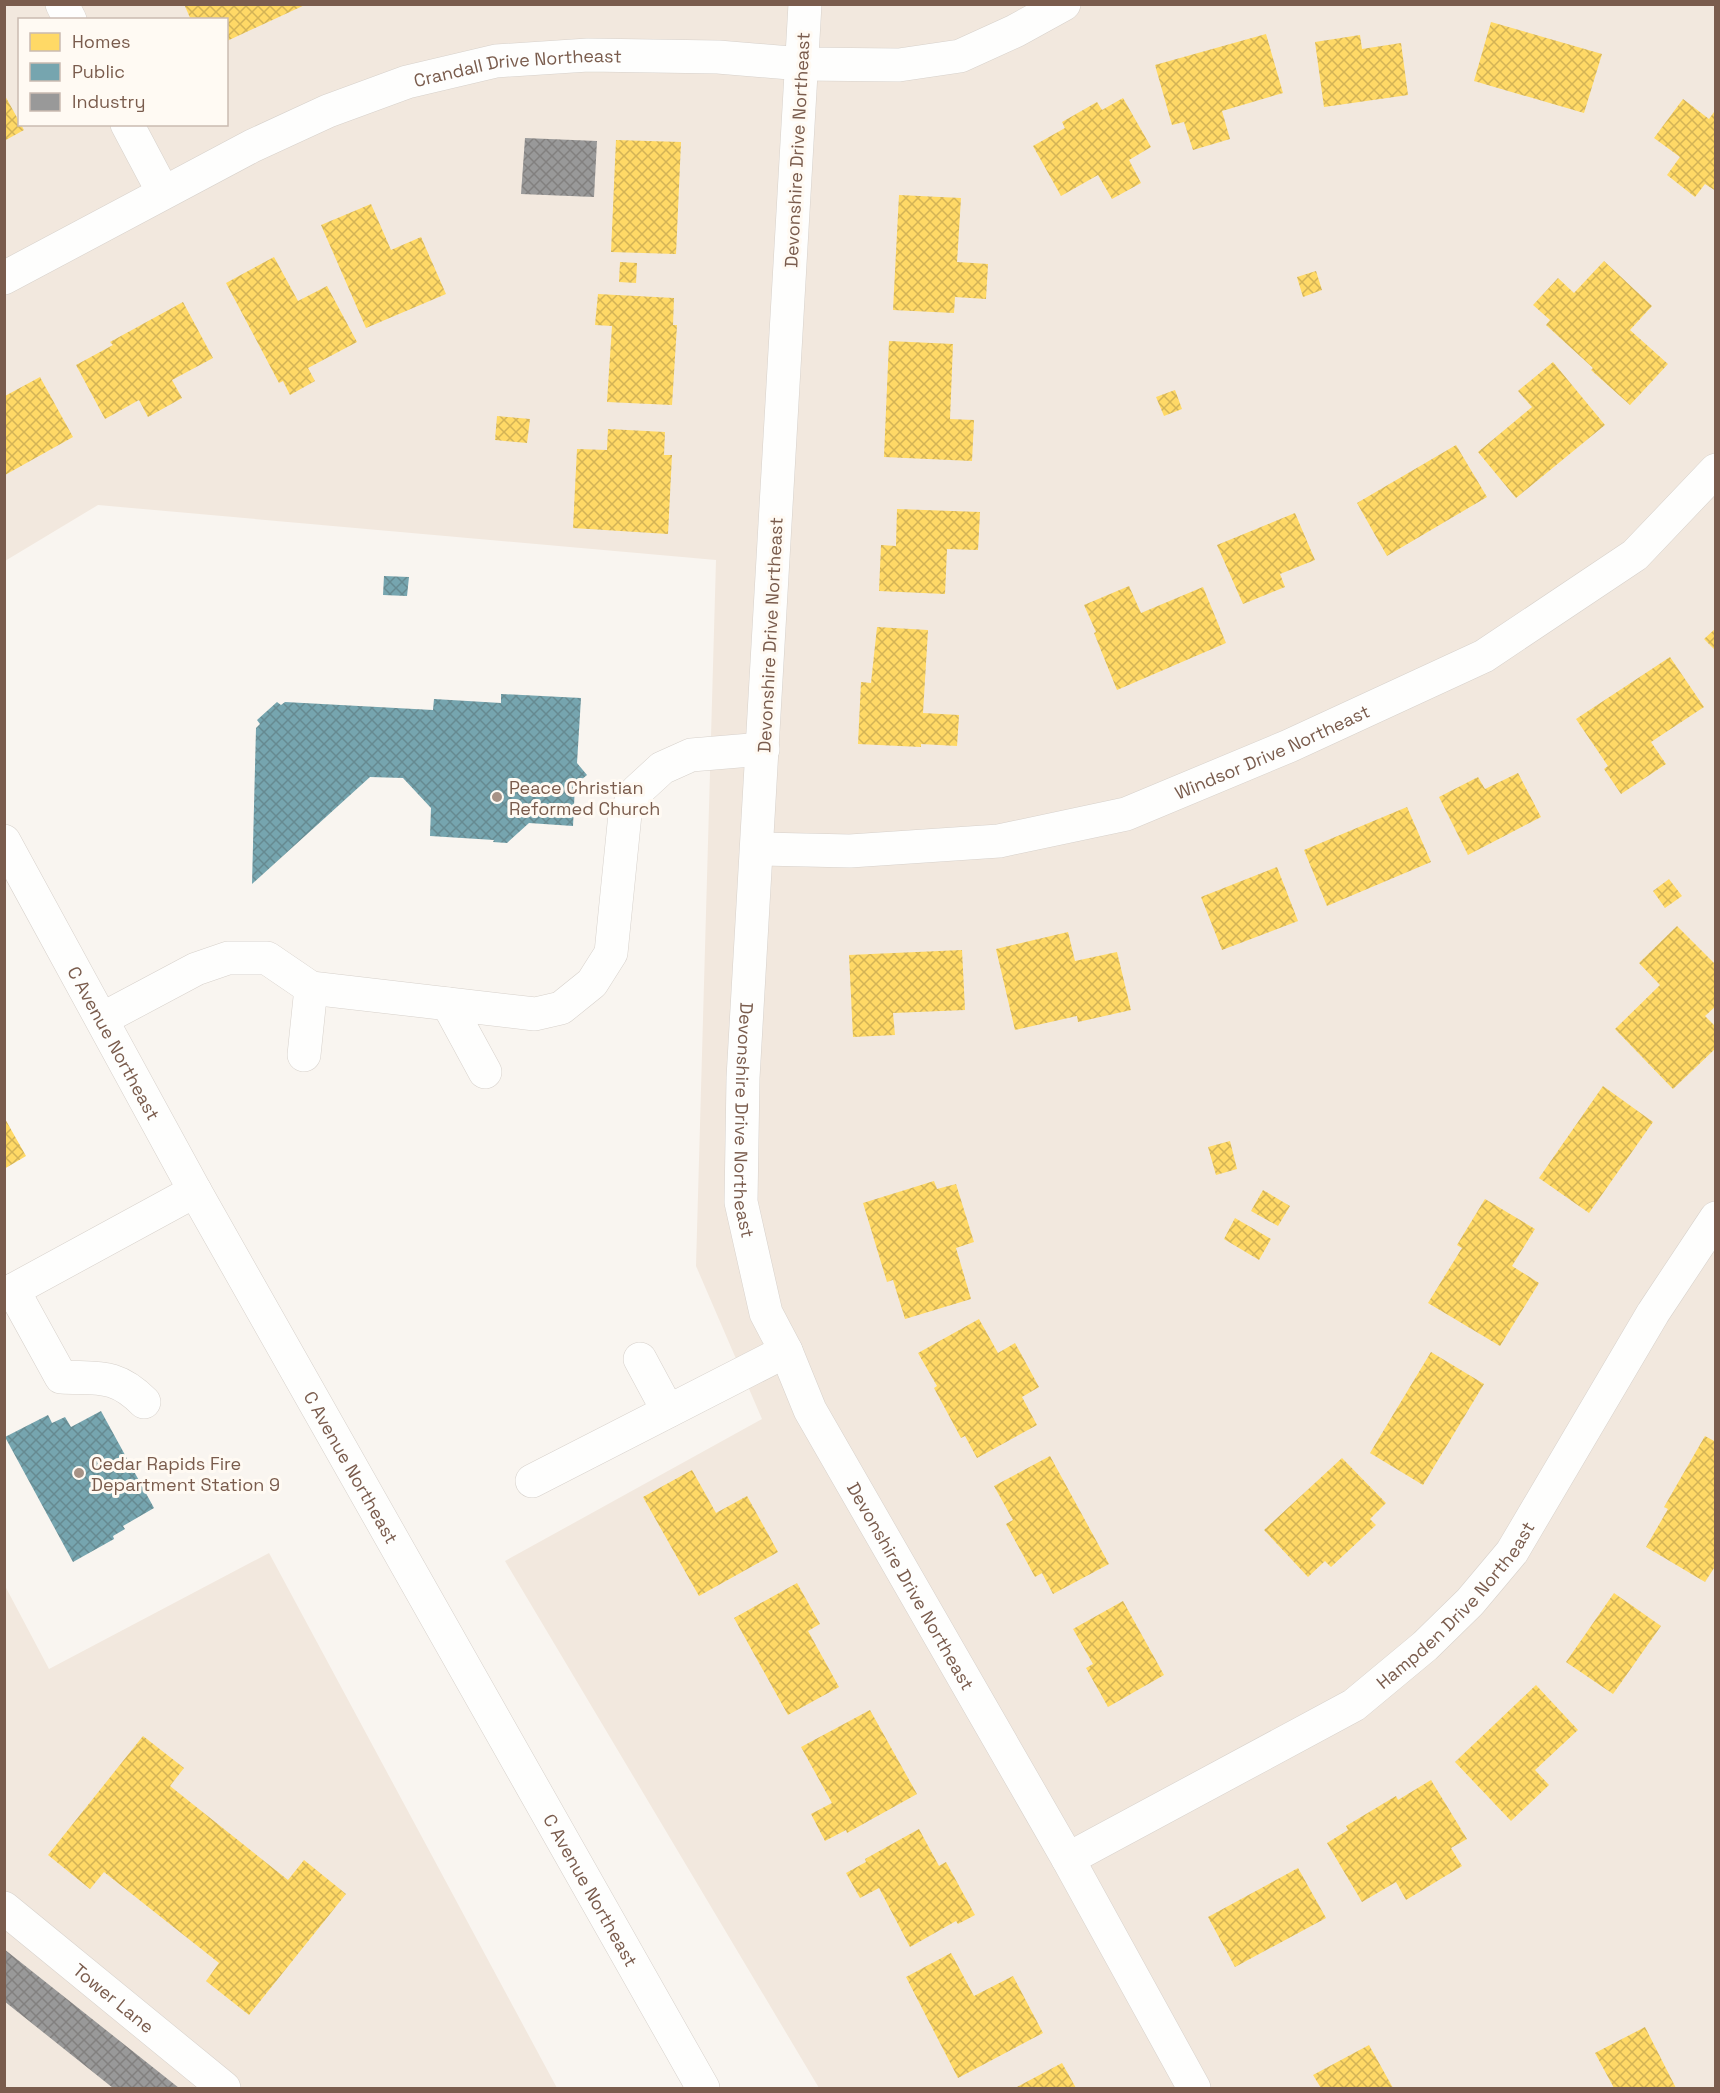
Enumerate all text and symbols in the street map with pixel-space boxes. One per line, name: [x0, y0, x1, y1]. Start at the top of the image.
legend: [18, 18, 228, 126]
text: Homes: [72, 30, 131, 53]
street label: Devonshire Drive Northeast: [779, 32, 815, 268]
street label: Crandall Drive Northeast: [411, 43, 622, 92]
text: Public: [72, 60, 125, 83]
text: Industry: [72, 90, 145, 113]
street label: Devonshire Drive Northeast: [752, 517, 788, 753]
street label: Windsor Drive Northeast: [1171, 699, 1373, 804]
place label: Peace Christian Reformed Church: [509, 776, 660, 820]
marker: Peace Christian Reformed Church: [490, 790, 504, 804]
street label: C Avenue Northeast: [63, 962, 165, 1124]
street label: Devonshire Drive Northeast: [729, 1002, 760, 1240]
street label: C Avenue Northeast: [299, 1387, 404, 1548]
place label: Cedar Rapids Fire Department Station 9: [91, 1452, 280, 1496]
marker: Cedar Rapids Fire Department Station 9: [72, 1466, 86, 1480]
street label: Devonshire Drive Northeast: [842, 1478, 980, 1694]
street label: Hampden Drive Northeast: [1371, 1517, 1539, 1694]
street label: C Avenue Northeast: [538, 1810, 643, 1970]
street label: Tower Lane: [69, 1958, 159, 2038]

